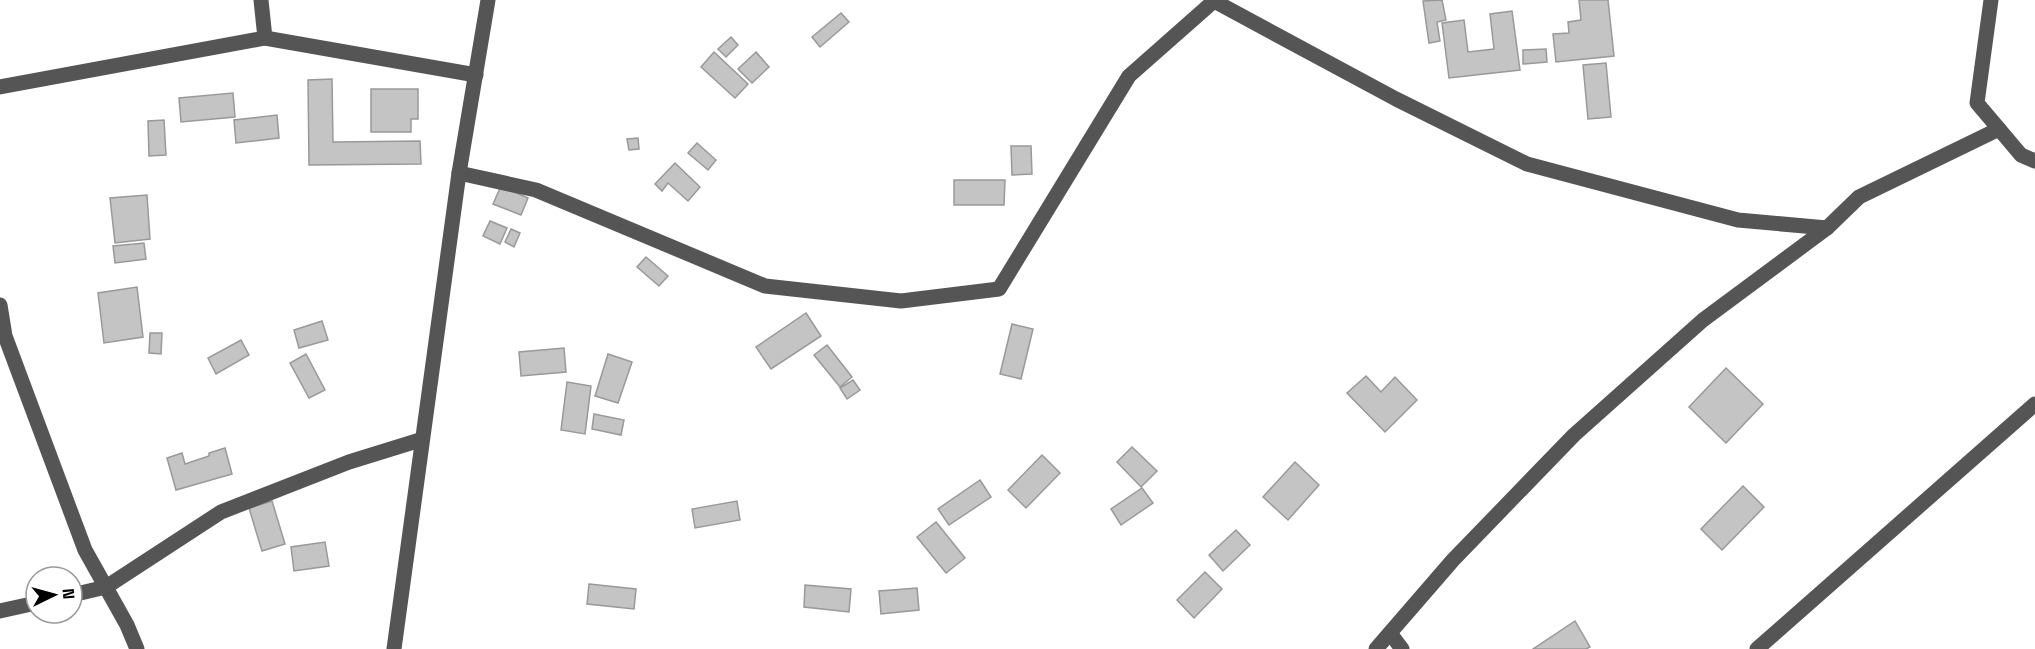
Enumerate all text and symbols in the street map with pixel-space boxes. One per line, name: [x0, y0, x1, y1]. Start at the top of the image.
north arrow: [24, 565, 84, 625]
text: N: [58, 587, 79, 600]

